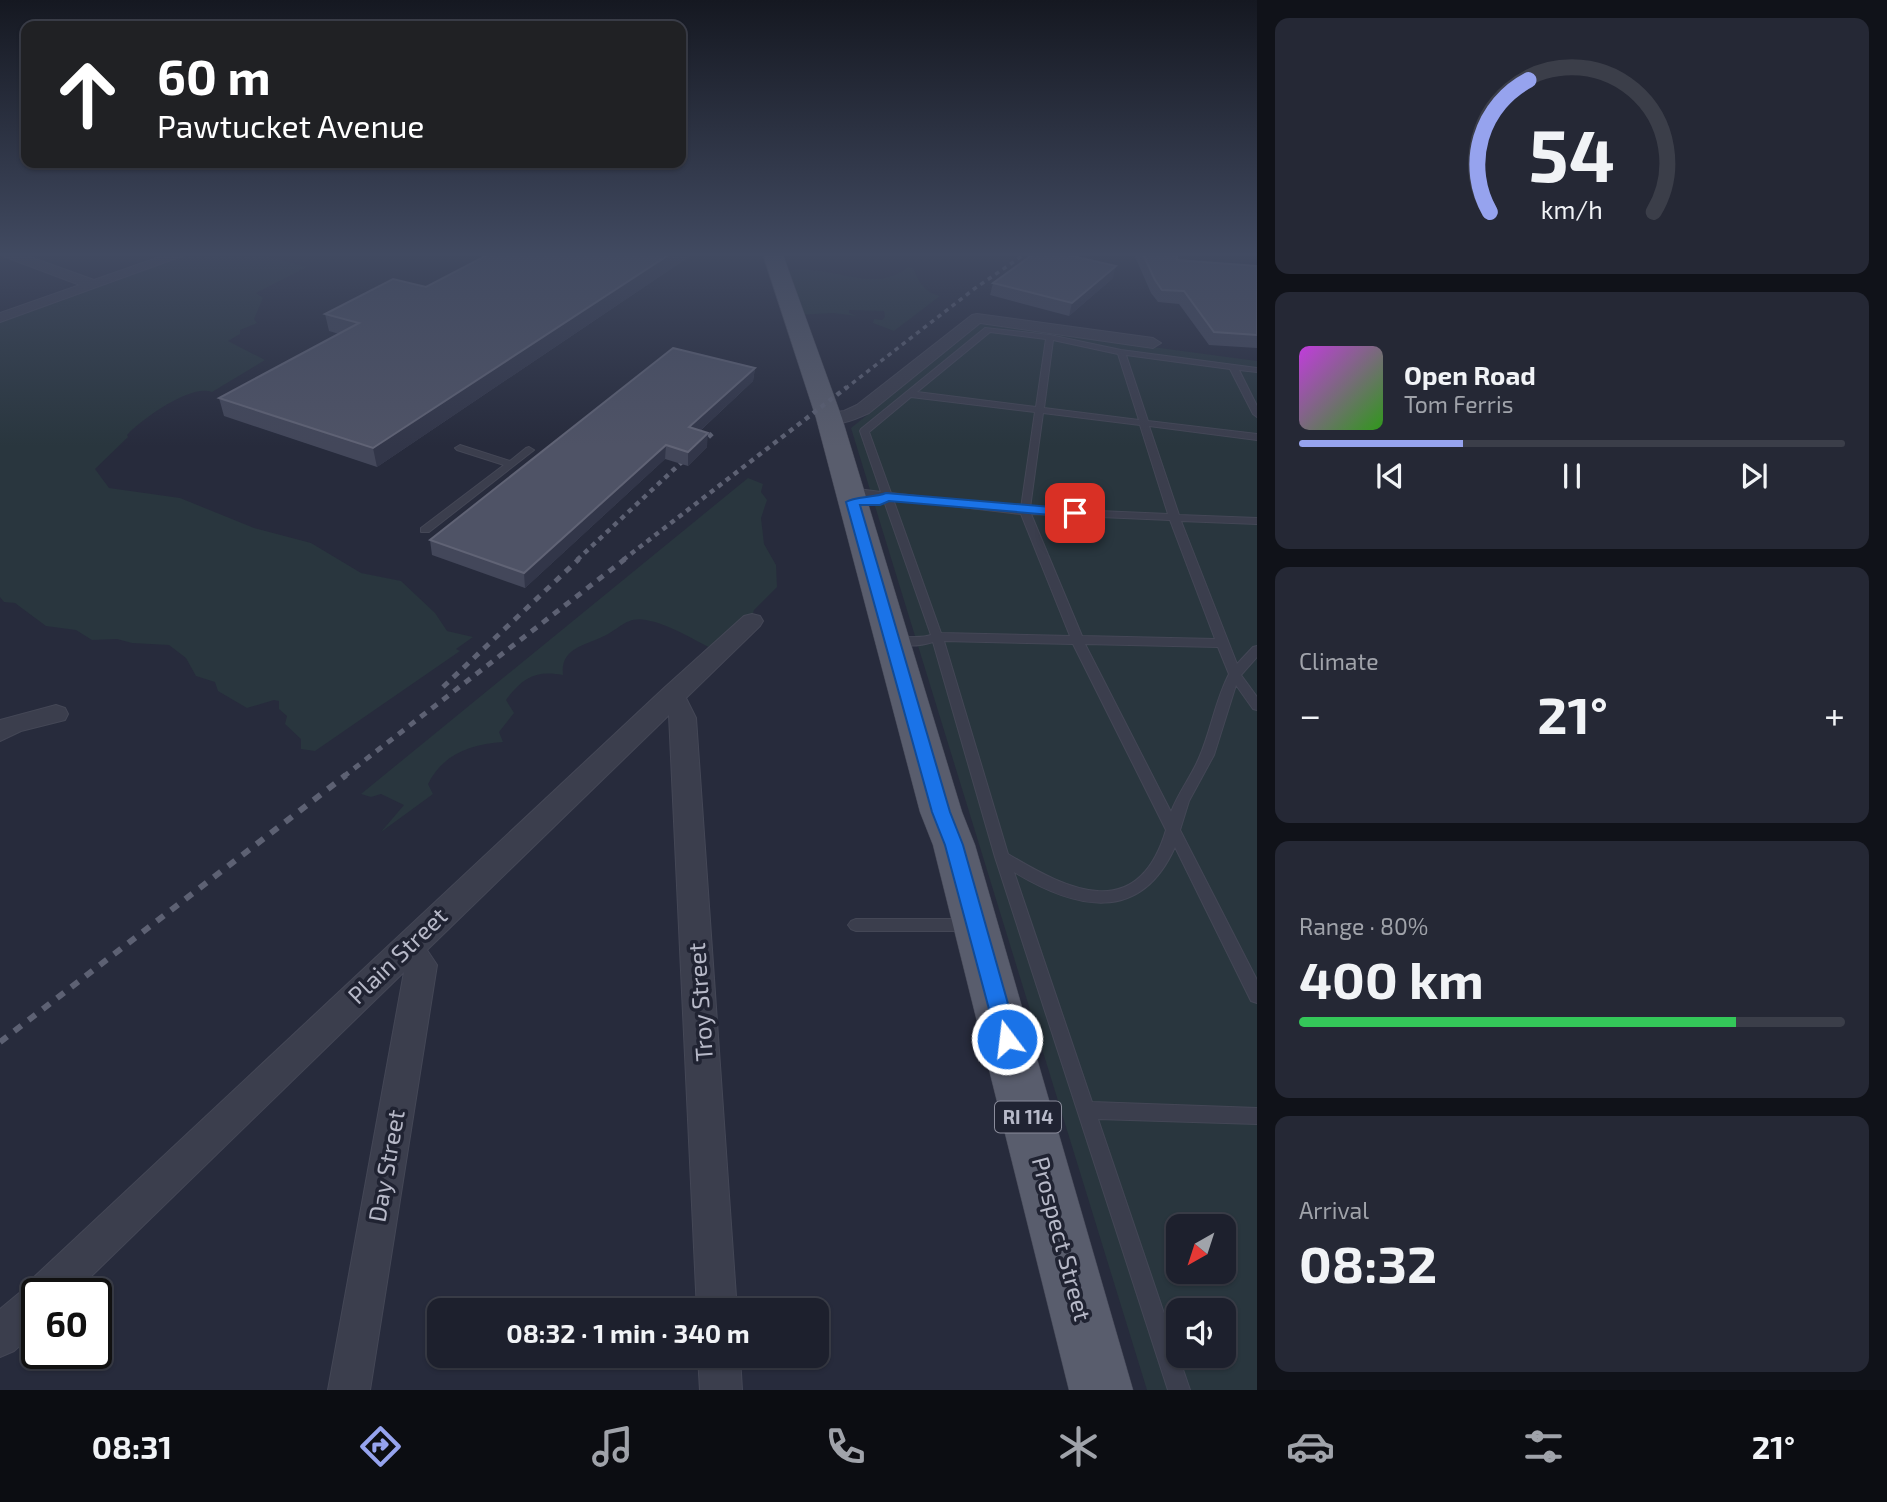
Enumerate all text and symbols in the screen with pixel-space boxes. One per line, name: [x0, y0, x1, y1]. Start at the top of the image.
text: 60 m: [157, 46, 271, 105]
icon: ahead: [42, 49, 133, 140]
text: Pawtucket Avenue: [157, 106, 425, 144]
text: 54: [1529, 110, 1615, 198]
text: km/h: [1541, 194, 1603, 224]
text: Open Road: [1404, 359, 1536, 390]
text: Tom Ferris: [1404, 390, 1513, 418]
icon: previous: [1371, 457, 1409, 495]
icon: pause: [1553, 457, 1591, 495]
icon: next: [1735, 457, 1773, 495]
pin: [1045, 483, 1105, 543]
icon: arrive: [1056, 494, 1094, 532]
text: Climate: [1299, 647, 1379, 675]
text: 21°: [1537, 682, 1608, 744]
text: −: [1299, 691, 1321, 737]
text: +: [1824, 691, 1845, 737]
street label: Plain Street: [341, 901, 453, 1009]
text: Range · 80%: [1299, 912, 1428, 940]
street label: Troy Street: [681, 942, 718, 1062]
text: 400 km: [1299, 947, 1484, 1009]
position arrow: [970, 1002, 1044, 1076]
road number: RI 114: [995, 1102, 1061, 1133]
street label: Day Street: [361, 1107, 410, 1224]
street label: Prospect Street: [1027, 1153, 1098, 1324]
text: Arrival: [1299, 1196, 1369, 1224]
north arrow: [1166, 1214, 1236, 1284]
map controls: [1166, 1214, 1236, 1368]
text: 08:32: [1299, 1231, 1437, 1293]
speed limit sign: 60: [21, 1278, 112, 1369]
button: sound: [1166, 1298, 1236, 1368]
text: 08:32 · 1 min · 340 m: [506, 1317, 750, 1348]
icon: directions: [356, 1422, 405, 1471]
icon: music: [588, 1422, 637, 1471]
icon: phone: [821, 1422, 870, 1471]
icon: climate: [1054, 1422, 1103, 1471]
icon: car: [1286, 1422, 1335, 1471]
icon: filters: [1519, 1422, 1568, 1471]
text: 08:31: [92, 1427, 172, 1465]
text: 21°: [1752, 1427, 1795, 1465]

